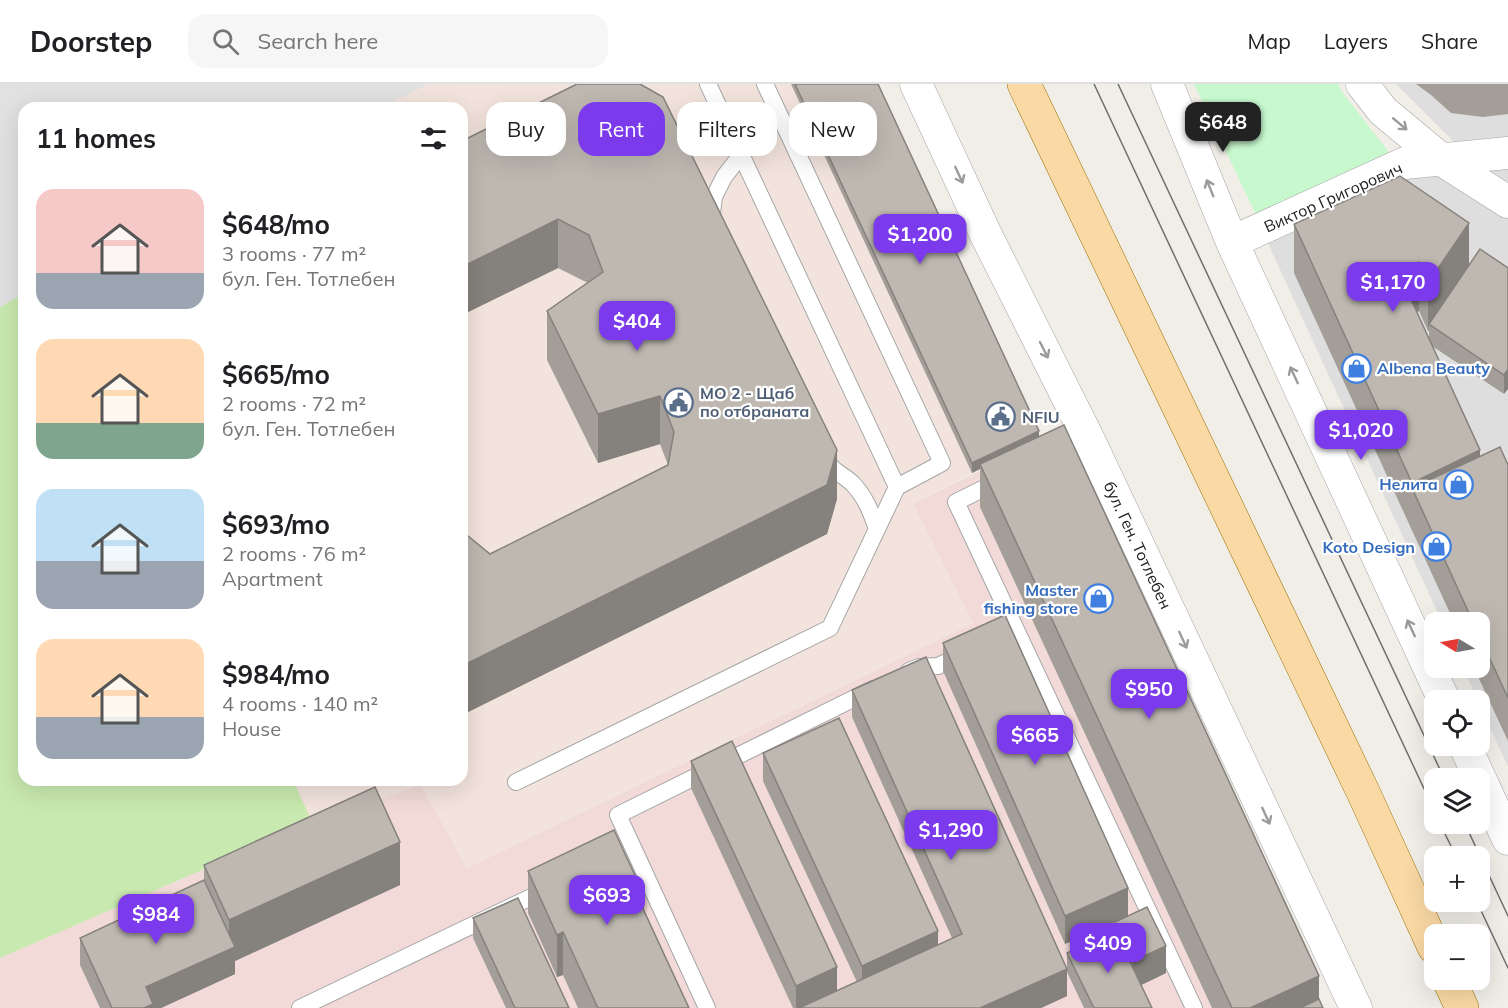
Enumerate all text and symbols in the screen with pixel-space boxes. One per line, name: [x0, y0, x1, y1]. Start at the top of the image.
search box: [188, 14, 608, 68]
text: Doorstep: [30, 24, 152, 59]
icon: search: [209, 25, 242, 58]
text: Search here: [257, 27, 378, 55]
text: Map: [1248, 28, 1291, 54]
text: Layers: [1324, 28, 1388, 54]
text: Share: [1421, 28, 1478, 54]
chip: Buy: [486, 102, 566, 156]
chip: Rent: [578, 102, 665, 156]
chip: Filters: [677, 102, 777, 156]
chip: New: [789, 102, 877, 156]
pin: $648: [1187, 102, 1259, 153]
text: $648: [1199, 109, 1247, 134]
one-way arrow: [1391, 118, 1407, 131]
text: 11 homes: [36, 122, 156, 155]
icon: filters: [417, 122, 450, 155]
street label: Виктор Григорович: [1261, 157, 1405, 237]
one-way arrow: [953, 166, 965, 184]
one-way arrow: [1204, 179, 1215, 198]
text: $648/mo: [222, 208, 330, 241]
icon: home: [84, 213, 156, 285]
pin: $1,200: [871, 214, 969, 265]
text: $1,200: [888, 221, 952, 246]
text: 3 rooms · 77 m²: [222, 241, 366, 266]
pin: $1,170: [1344, 262, 1442, 313]
text: бул. Ген. Тотлебен: [222, 266, 396, 291]
text: $1,170: [1361, 269, 1425, 294]
pin: $404: [601, 301, 673, 352]
text: $404: [613, 308, 661, 333]
one-way arrow: [1039, 341, 1050, 359]
shop icon: Albena Beauty: [1340, 352, 1372, 384]
text: $665/mo: [222, 358, 330, 391]
place label: Albena Beauty: [1377, 358, 1490, 378]
icon: home: [84, 363, 156, 435]
one-way arrow: [1287, 367, 1299, 385]
place label: МО 2 - Щаб по отбраната: [700, 383, 809, 421]
public building icon: МО 2 - Щаб по отбраната: [663, 386, 695, 418]
text: 2 rooms · 72 m²: [222, 391, 366, 416]
public building icon: NFIU: [985, 401, 1017, 433]
place label: NFIU: [1022, 407, 1060, 427]
pin: $1,020: [1312, 410, 1410, 461]
text: бул. Ген. Тотлебен: [222, 416, 396, 441]
text: $1,020: [1329, 417, 1393, 442]
shop icon: Нелита: [1443, 468, 1475, 500]
place label: Нелита: [1379, 474, 1438, 494]
street label: бул. Ген. Тотлебен: [1100, 478, 1176, 612]
text: $693/mo: [222, 508, 330, 541]
icon: home: [84, 513, 156, 585]
shop icon: Koto Design: [1420, 531, 1452, 563]
place label: Koto Design: [1323, 537, 1415, 557]
text: 2 rooms · 76 m²: [222, 541, 366, 566]
text: Apartment: [222, 566, 323, 591]
place label: Master fishing store: [984, 580, 1079, 618]
shop icon: Master fishing store: [1083, 583, 1115, 615]
north arrow: [1424, 612, 1490, 678]
map controls: [1424, 612, 1490, 990]
one-way arrow: [1404, 620, 1416, 638]
one-way arrow: [1177, 630, 1189, 648]
text: $984/mo: [222, 658, 330, 691]
icon: home: [84, 663, 156, 735]
pin: $950: [1113, 669, 1185, 720]
text: $950: [1125, 676, 1173, 701]
button: locate: [1424, 690, 1490, 756]
text: 4 rooms · 140 m²: [222, 691, 378, 716]
pin: $665: [999, 715, 1071, 766]
text: House: [222, 716, 281, 741]
text: $665: [1011, 722, 1059, 747]
button: layers: [1424, 768, 1490, 834]
one-way arrow: [1260, 807, 1272, 825]
pin: $1,290: [902, 810, 1000, 861]
text: $1,290: [919, 817, 983, 842]
button: +: [1424, 846, 1490, 912]
pin: $693: [571, 875, 643, 926]
text: $693: [583, 882, 631, 907]
pin: $984: [120, 894, 192, 945]
text: $984: [132, 901, 180, 926]
pin: $409: [1072, 923, 1144, 974]
button: −: [1424, 924, 1490, 990]
text: $409: [1084, 930, 1132, 955]

